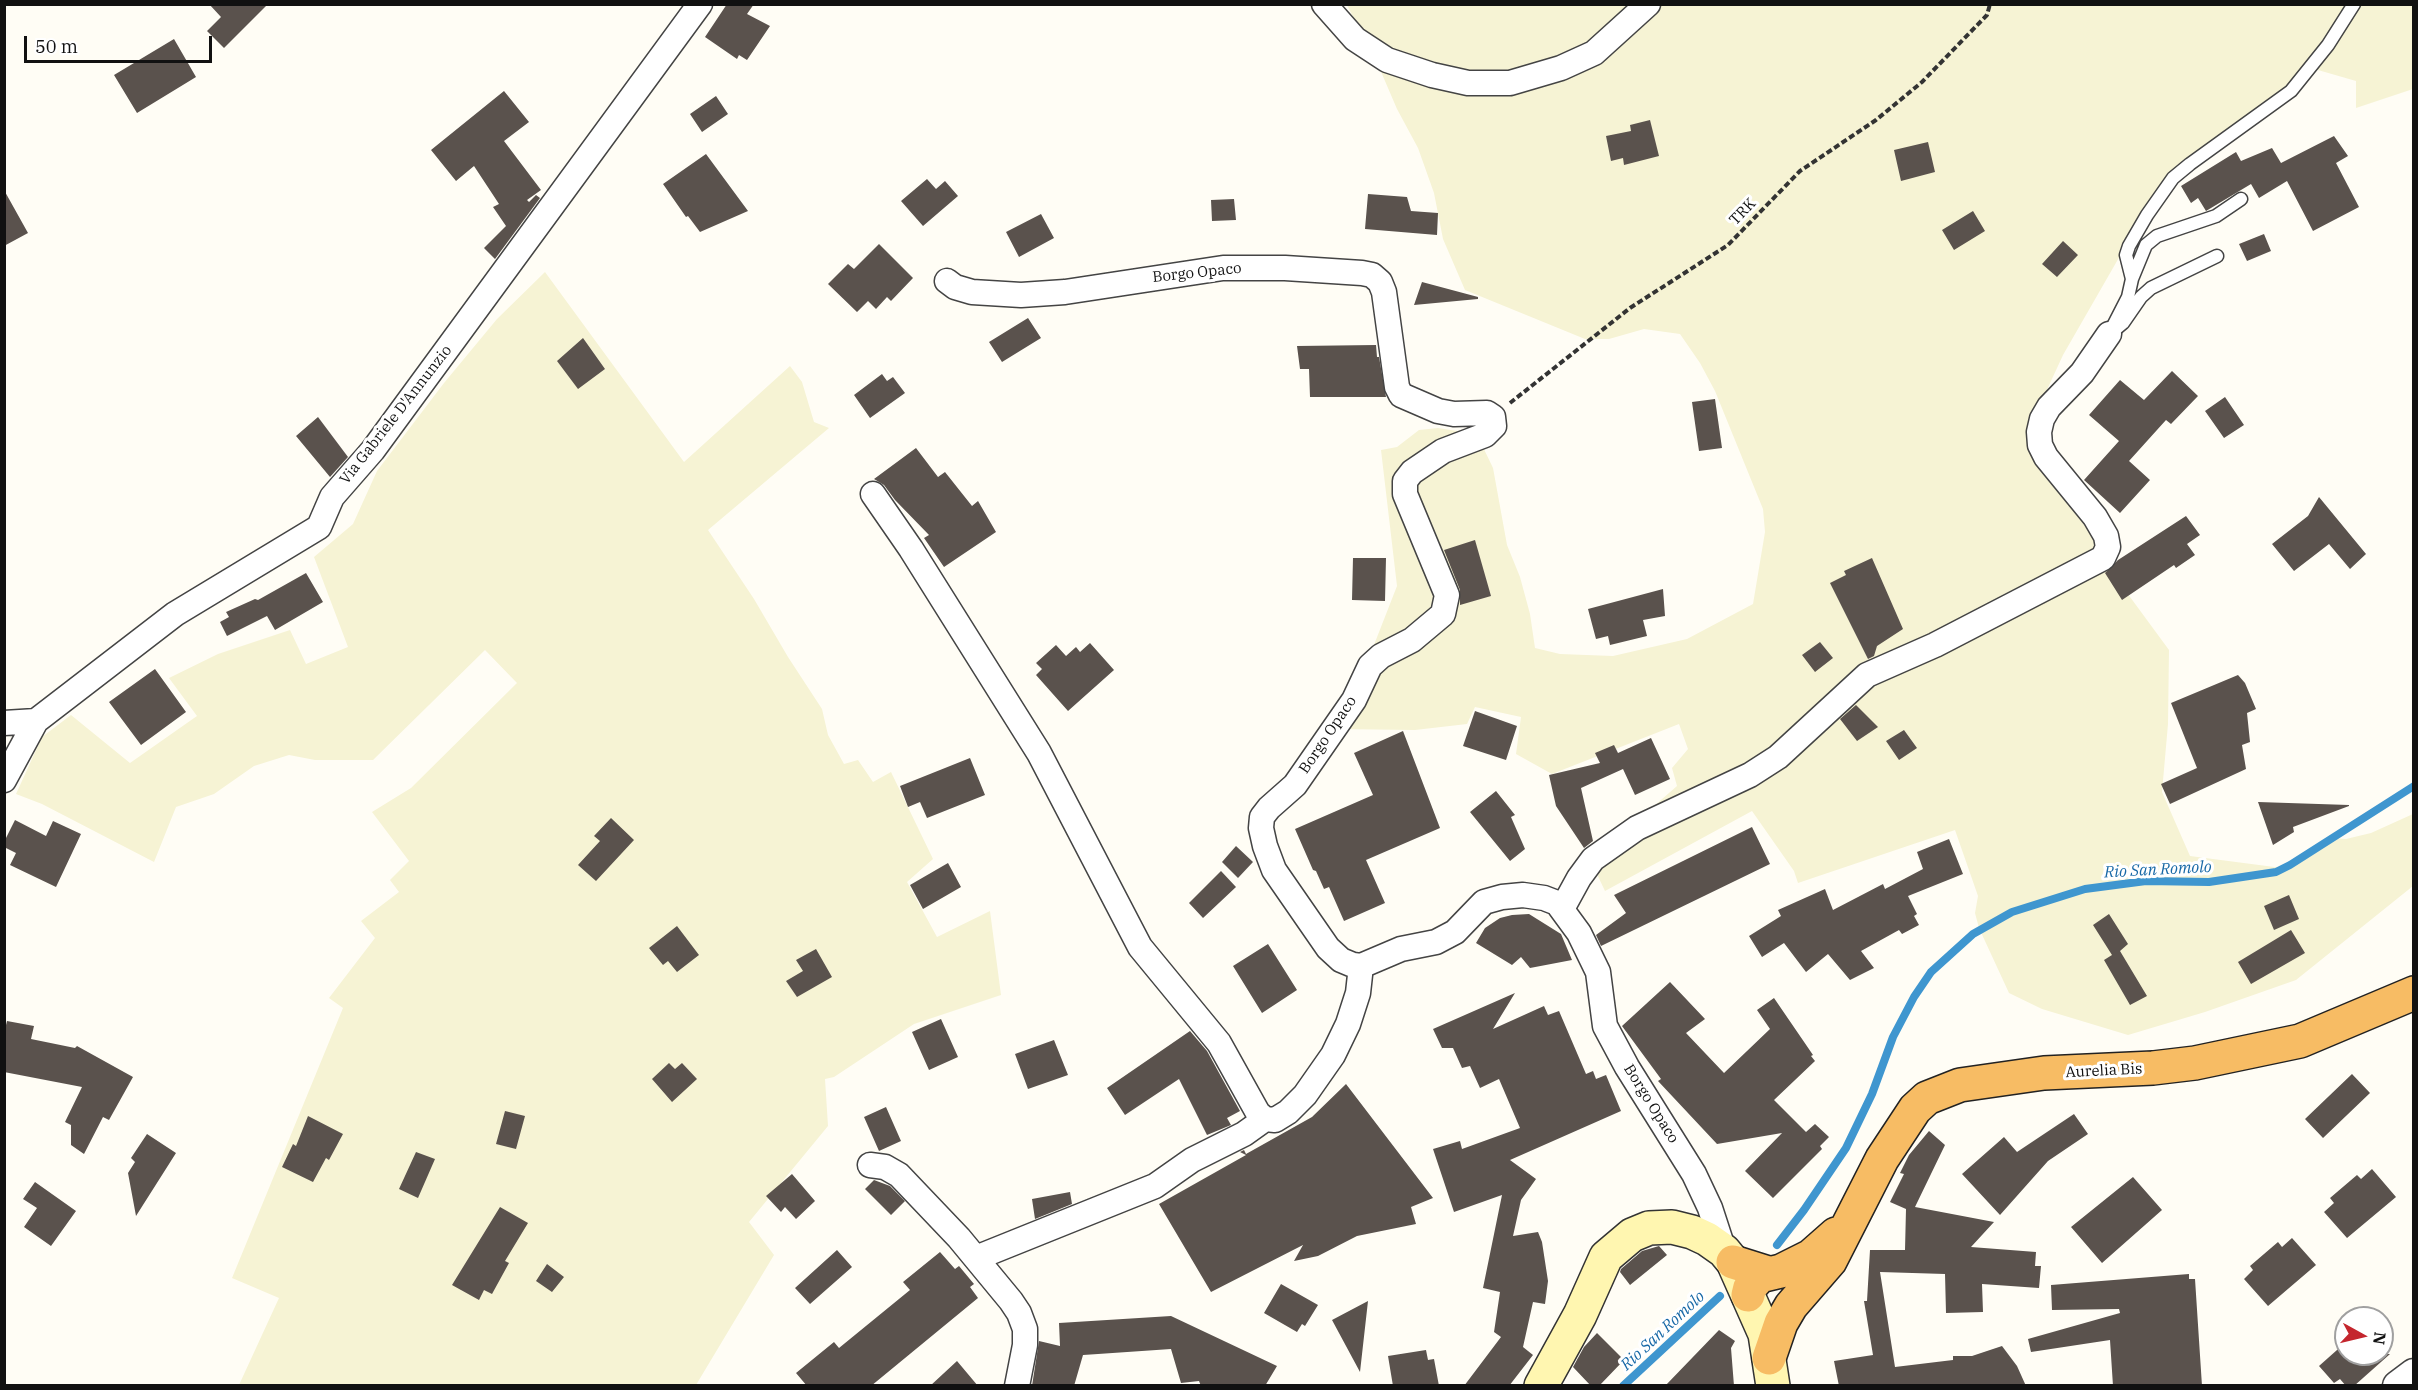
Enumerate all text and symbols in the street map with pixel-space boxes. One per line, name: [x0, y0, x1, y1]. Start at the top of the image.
scale bar: [27, 24, 214, 62]
text: 50 m: [35, 35, 78, 58]
street label: TRK: [1726, 195, 1760, 229]
street label: Borgo Opaco: [1152, 259, 1242, 287]
street label: Via Gabriele D'Annunzio: [336, 342, 456, 488]
street label: Borgo Opaco: [1296, 693, 1360, 777]
water label: Rio San Romolo: [2104, 858, 2212, 882]
street label: Aurelia Bis: [2065, 1060, 2143, 1082]
street label: Borgo Opaco: [1620, 1061, 1682, 1147]
water label: Rio San Romolo: [1617, 1287, 1709, 1375]
north arrow: [2334, 1306, 2394, 1366]
text: N: [2369, 1331, 2391, 1346]

